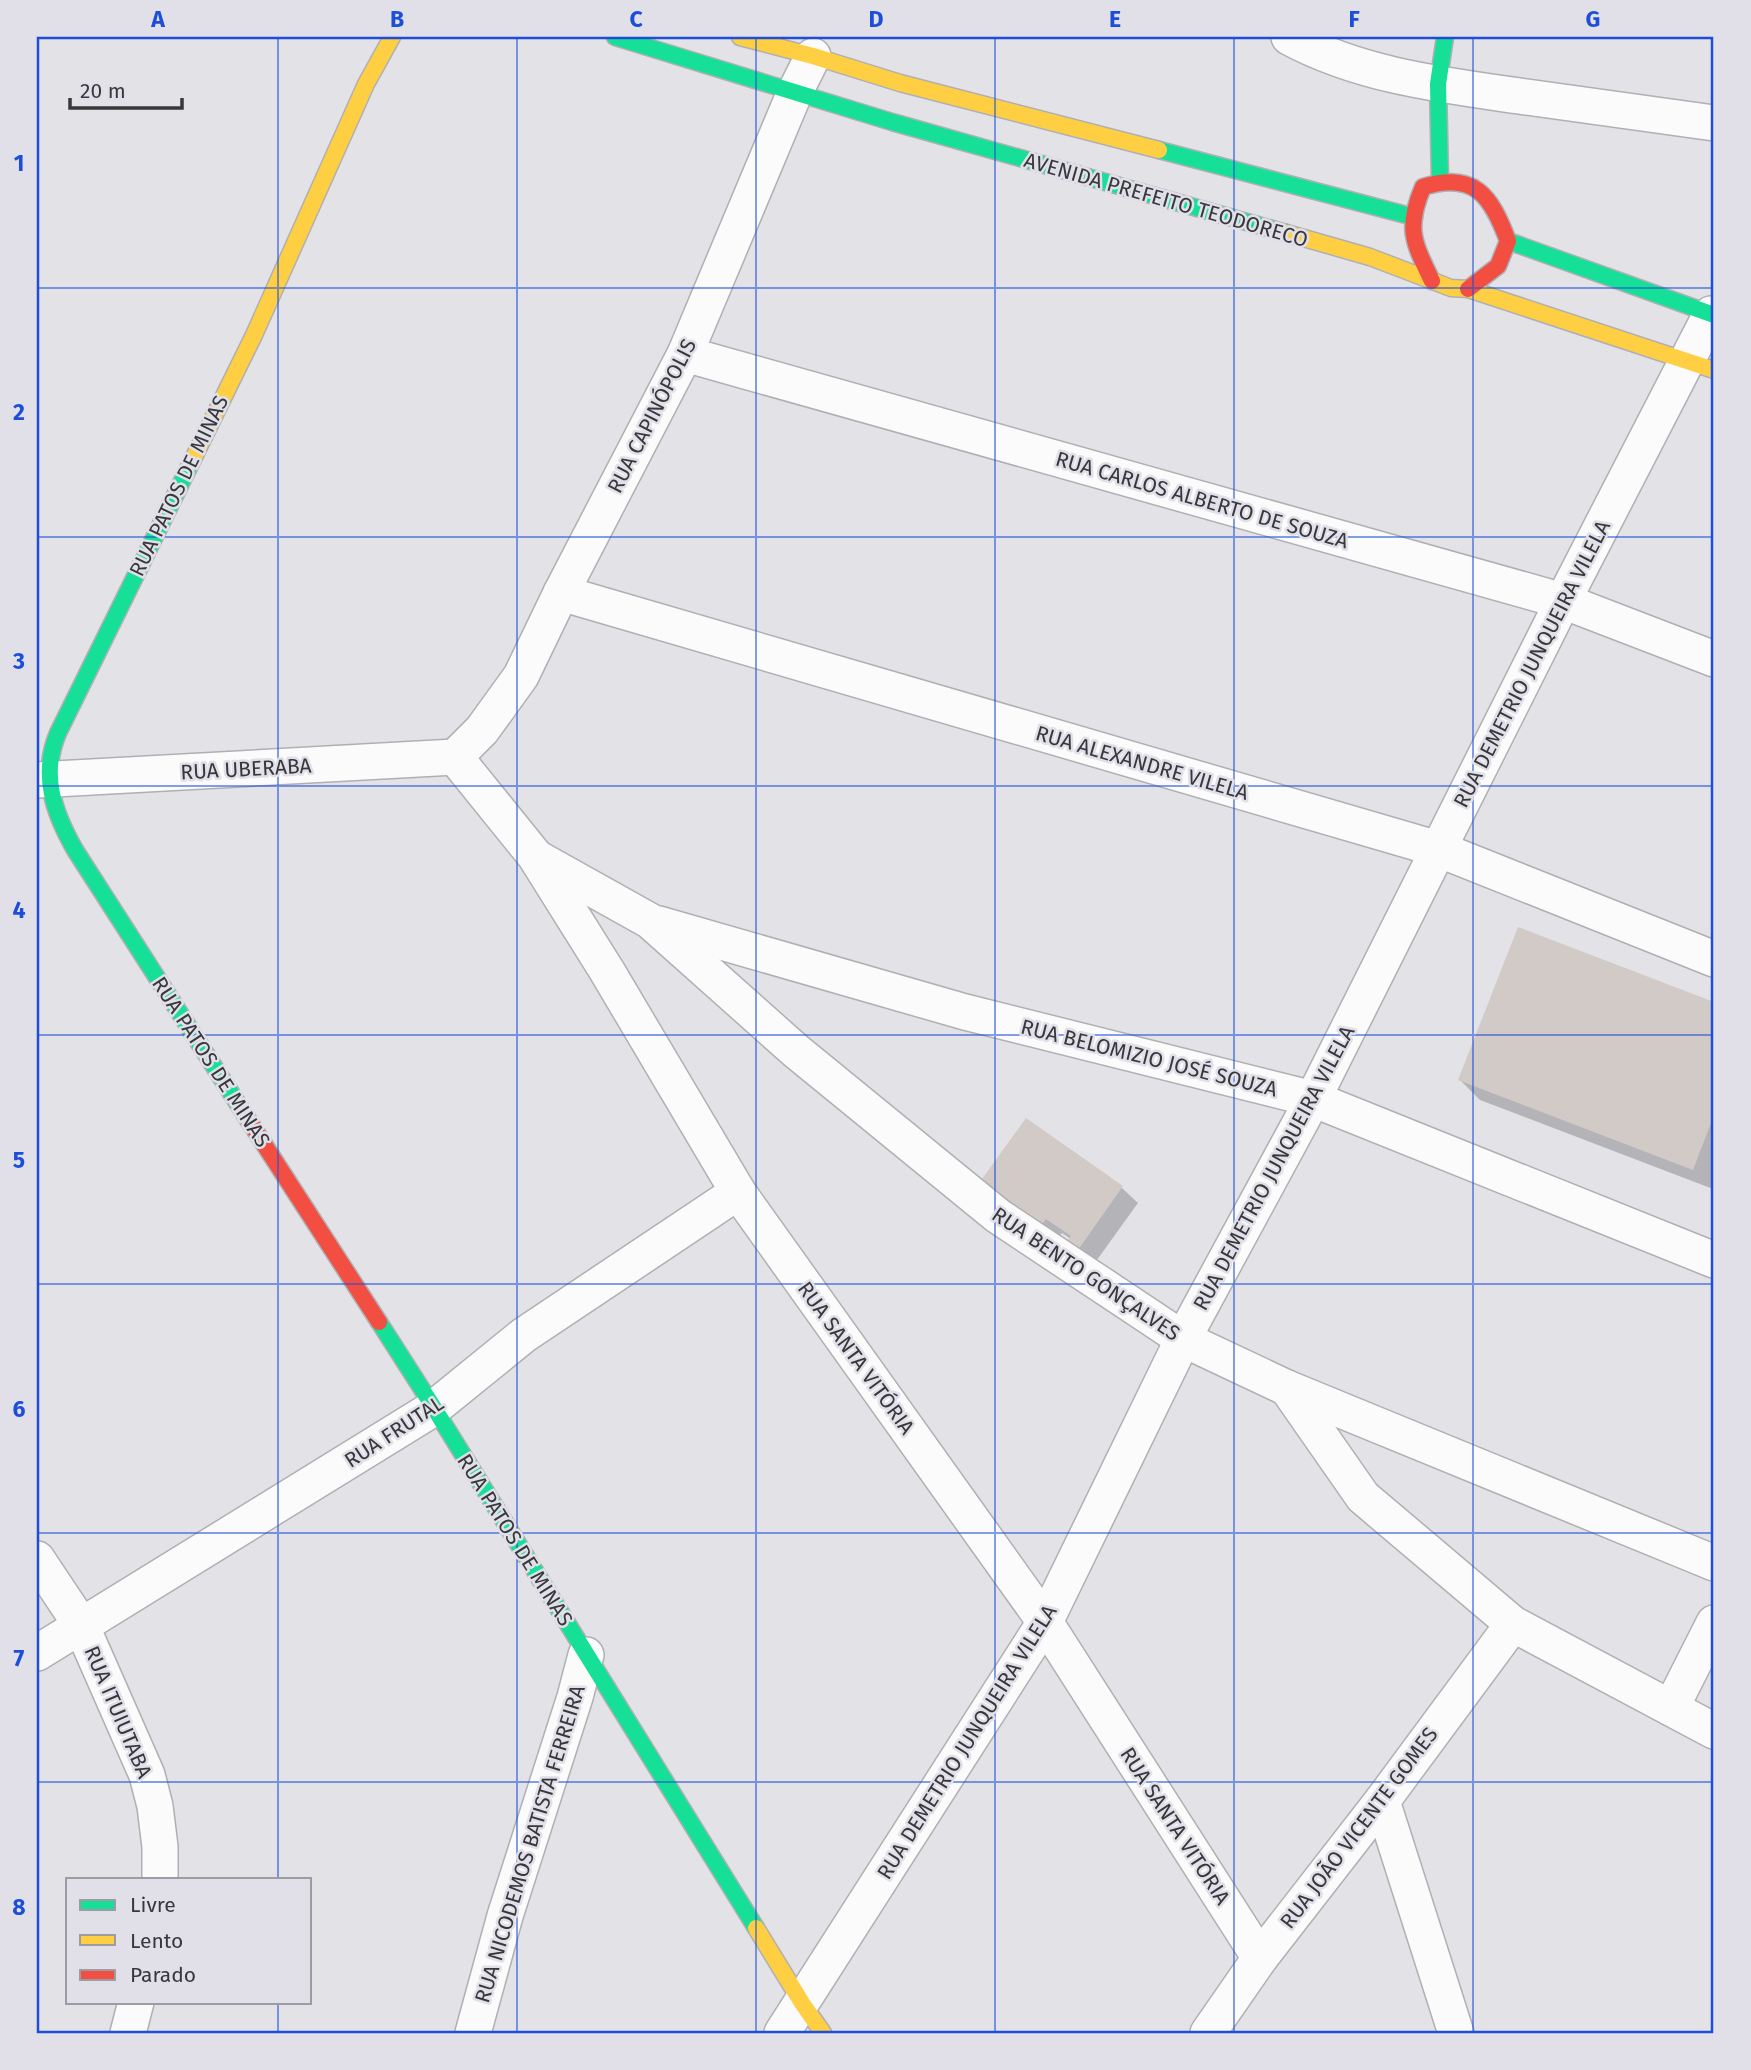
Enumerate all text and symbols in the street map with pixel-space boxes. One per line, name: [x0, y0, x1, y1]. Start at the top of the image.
text: A: [150, 5, 165, 33]
text: B: [390, 5, 404, 33]
text: C: [629, 5, 643, 33]
text: D: [869, 5, 884, 33]
text: E: [1109, 5, 1121, 33]
text: F: [1348, 5, 1360, 33]
text: G: [1586, 5, 1600, 33]
scale bar: [70, 66, 182, 110]
text: 20 m: [80, 78, 126, 104]
street label: AVENIDA PREFEITO TEODORECO: [1021, 147, 1311, 253]
text: 1: [14, 149, 24, 177]
street label: RUA CAPINÓPOLIS: [602, 334, 702, 498]
street label: RUA PATOS DE MINAS: [124, 391, 234, 581]
text: 2: [13, 398, 25, 426]
street label: RUA CARLOS ALBERTO DE SOUZA: [1053, 446, 1351, 554]
street label: RUA DEMETRIO JUNQUEIRA VILELA: [1448, 516, 1616, 812]
text: 3: [12, 647, 25, 675]
street label: RUA ALEXANDRE VILELA: [1032, 720, 1252, 806]
street label: RUA UBERABA: [180, 753, 312, 785]
text: 4: [13, 896, 26, 924]
street label: RUA PATOS DE MINAS: [146, 972, 276, 1152]
street label: RUA BELOMIZIO JOSÉ SOUZA: [1018, 1014, 1280, 1102]
street label: RUA DEMETRIO JUNQUEIRA VILELA: [1188, 1021, 1360, 1315]
text: 5: [13, 1146, 25, 1174]
street label: RUA BENTO GONÇALVES: [987, 1201, 1185, 1347]
street label: RUA SANTA VITÓRIA: [792, 1277, 920, 1439]
street label: RUA FRUTAL: [340, 1390, 449, 1474]
text: 6: [13, 1395, 26, 1423]
street label: RUA PATOS DE MINAS: [451, 1449, 579, 1631]
street label: RUA DEMETRIO JUNQUEIRA VILELA: [871, 1600, 1063, 1884]
street label: RUA ITUIUTABA: [78, 1642, 158, 1782]
text: 7: [14, 1644, 25, 1672]
street label: RUA NICODEMOS BATISTA FERREIRA: [469, 1682, 591, 2006]
street label: RUA JOÃO VICENTE GOMES: [1275, 1722, 1443, 1934]
street label: RUA SANTA VITÓRIA: [1114, 1742, 1236, 1910]
legend: [66, 1878, 312, 2004]
text: Livre: [130, 1892, 176, 1918]
text: 8: [12, 1893, 26, 1921]
text: Lento: [130, 1928, 183, 1954]
text: Parado: [130, 1962, 196, 1988]

